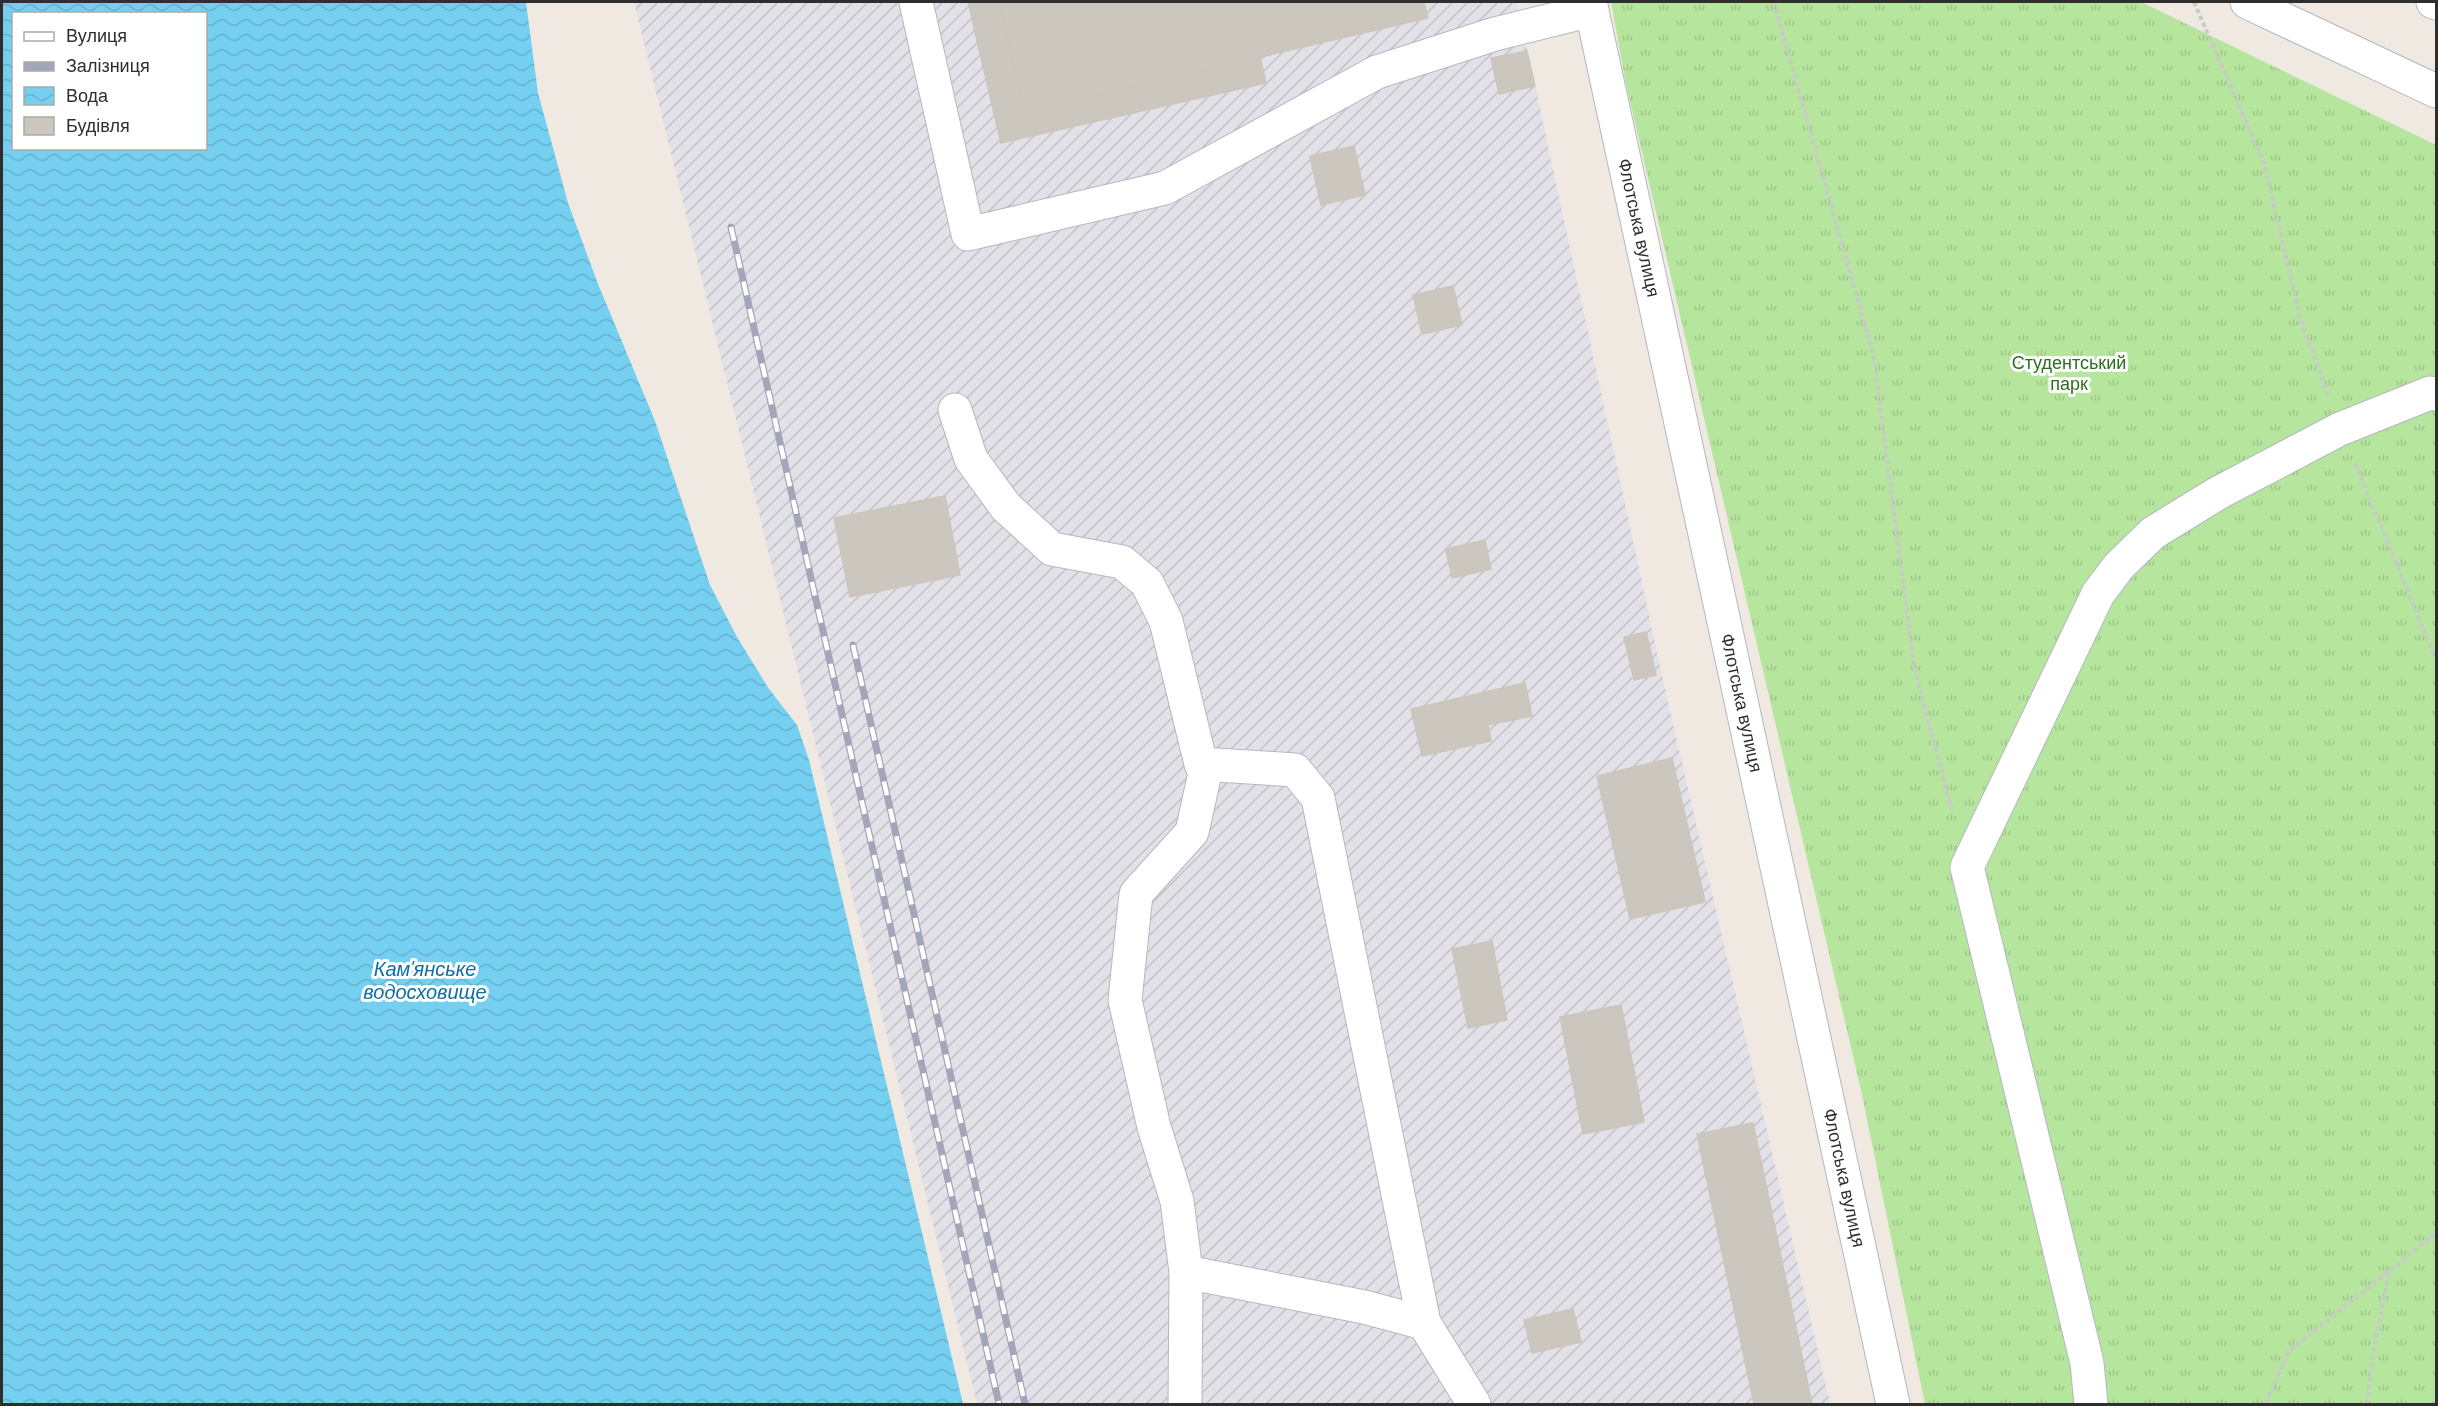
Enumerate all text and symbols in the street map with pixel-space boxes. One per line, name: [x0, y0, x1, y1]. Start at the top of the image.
legend: [12, 12, 207, 150]
text: Вулиця: [66, 24, 127, 48]
text: Залізниця: [66, 54, 150, 78]
text: Вода: [66, 84, 109, 108]
text: Будівля: [66, 114, 130, 138]
street label: Флотська вулиця: [1612, 156, 1665, 299]
park label: Студентський парк: [2012, 351, 2126, 396]
street label: Флотська вулиця: [1715, 631, 1768, 774]
water label: Кам'янське водосховище: [363, 956, 487, 1005]
street label: Флотська вулиця: [1817, 1106, 1871, 1249]

